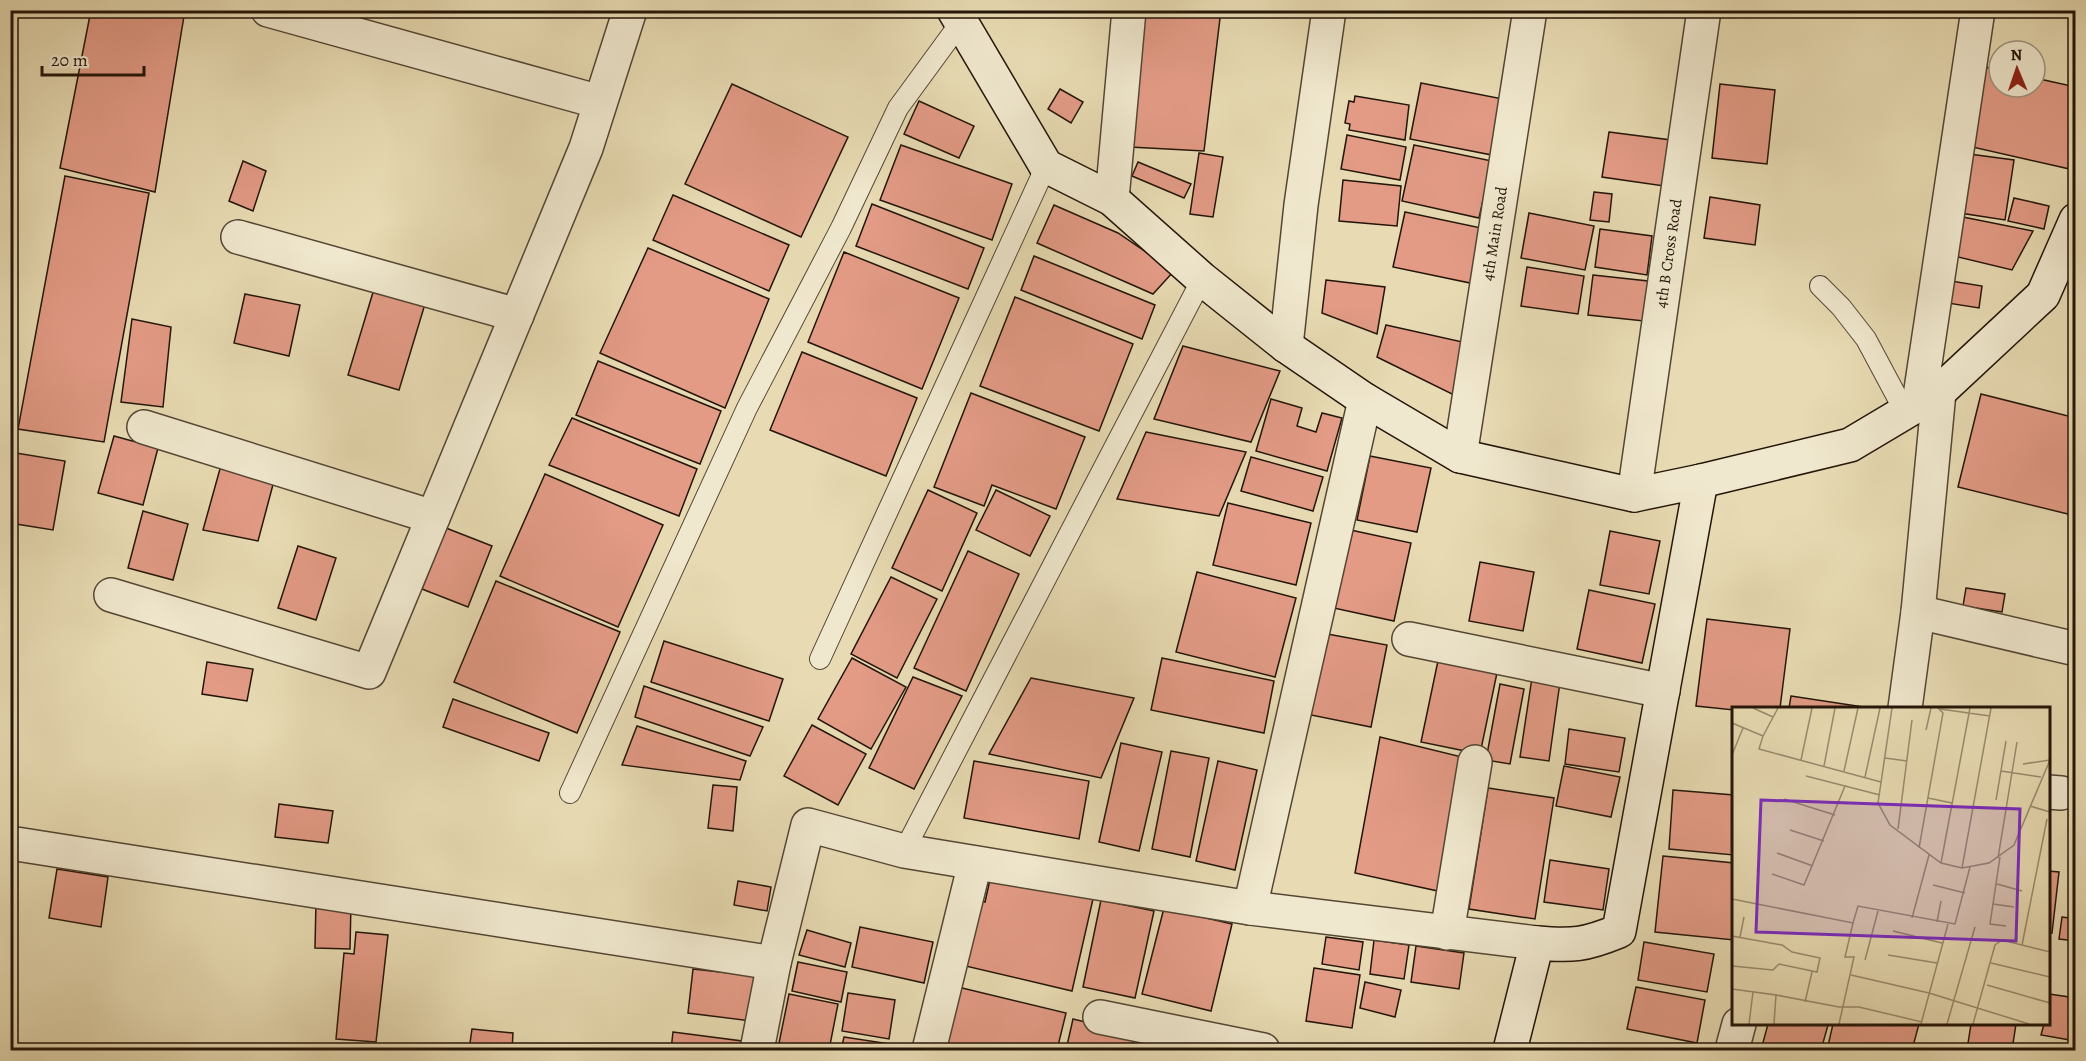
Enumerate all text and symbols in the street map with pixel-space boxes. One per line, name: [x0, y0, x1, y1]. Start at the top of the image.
scale bar: [42, 39, 144, 77]
north arrow: [1987, 39, 2047, 99]
text: N: [2010, 44, 2023, 66]
text: 20 m: [51, 48, 88, 72]
street label: 4th Main Road: [1477, 185, 1513, 282]
street label: 4th B Cross Road: [1650, 197, 1688, 310]
inset map: [1732, 707, 2050, 1025]

